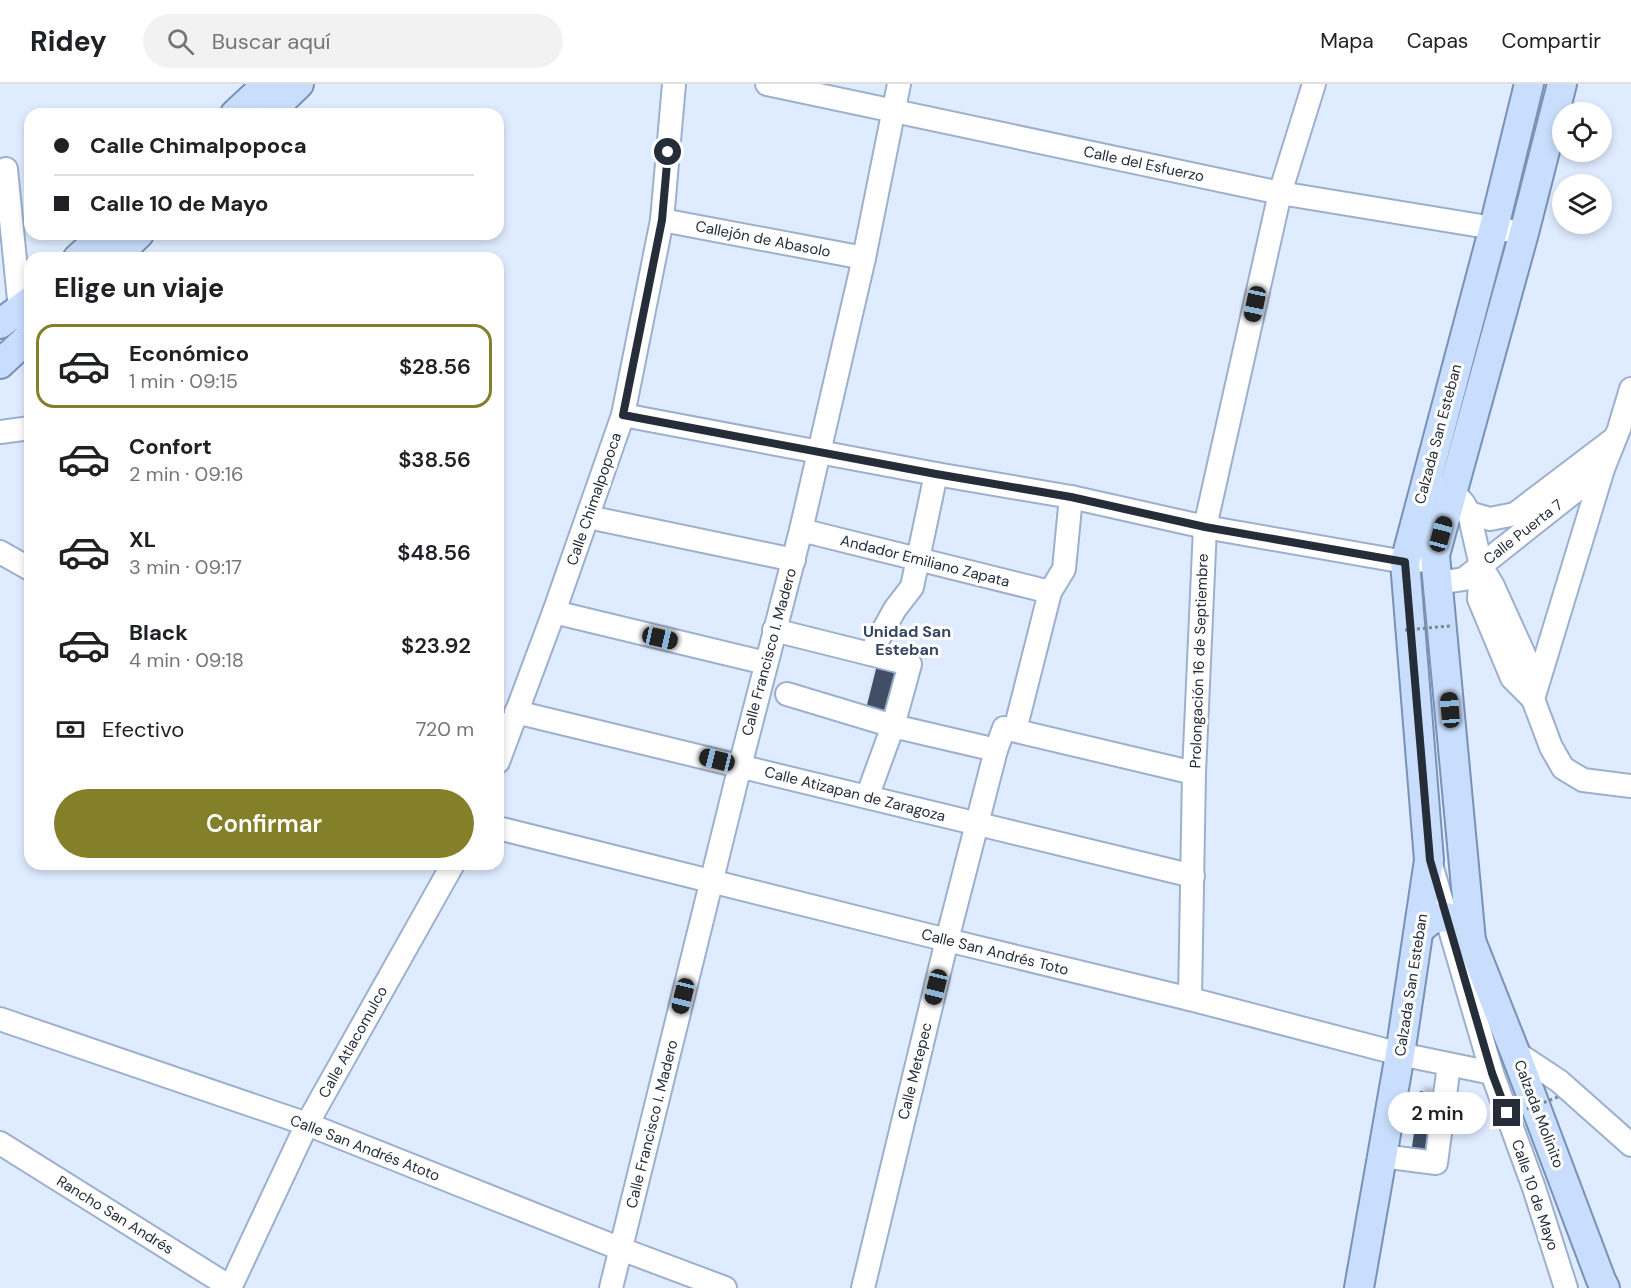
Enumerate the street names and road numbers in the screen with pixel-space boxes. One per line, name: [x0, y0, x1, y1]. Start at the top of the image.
street label: Calle del Esfuerzo: [1082, 141, 1206, 187]
street label: Callejón de Abasolo: [694, 216, 832, 262]
street label: Calzada San Esteban: [1410, 362, 1466, 506]
street label: Calle Chimalpopoca: [562, 430, 626, 568]
street label: Calle Puerta 7: [1479, 495, 1567, 569]
street label: Andador Emiliano Zapata: [838, 530, 1012, 592]
street label: Prolongación 16 de Septiembre: [1185, 553, 1213, 769]
street label: Calle Francisco I. Madero: [737, 566, 801, 738]
street label: Calle Atizapan de Zaragoza: [762, 762, 948, 826]
street label: Calzada San Esteban: [1390, 912, 1432, 1058]
street label: Calle San Andrés Toto: [919, 924, 1071, 980]
street label: Calle Atlacomulco: [314, 982, 392, 1102]
street label: Calle Metepec: [893, 1020, 937, 1122]
street label: Calle Francisco I. Madero: [621, 1038, 683, 1210]
street label: Calzada Molinito: [1509, 1057, 1569, 1171]
street label: Calle San Andrés Atoto: [287, 1110, 443, 1186]
street label: Calle 10 de Mayo: [1507, 1137, 1563, 1253]
street label: Rancho San Andrés: [53, 1171, 177, 1259]

